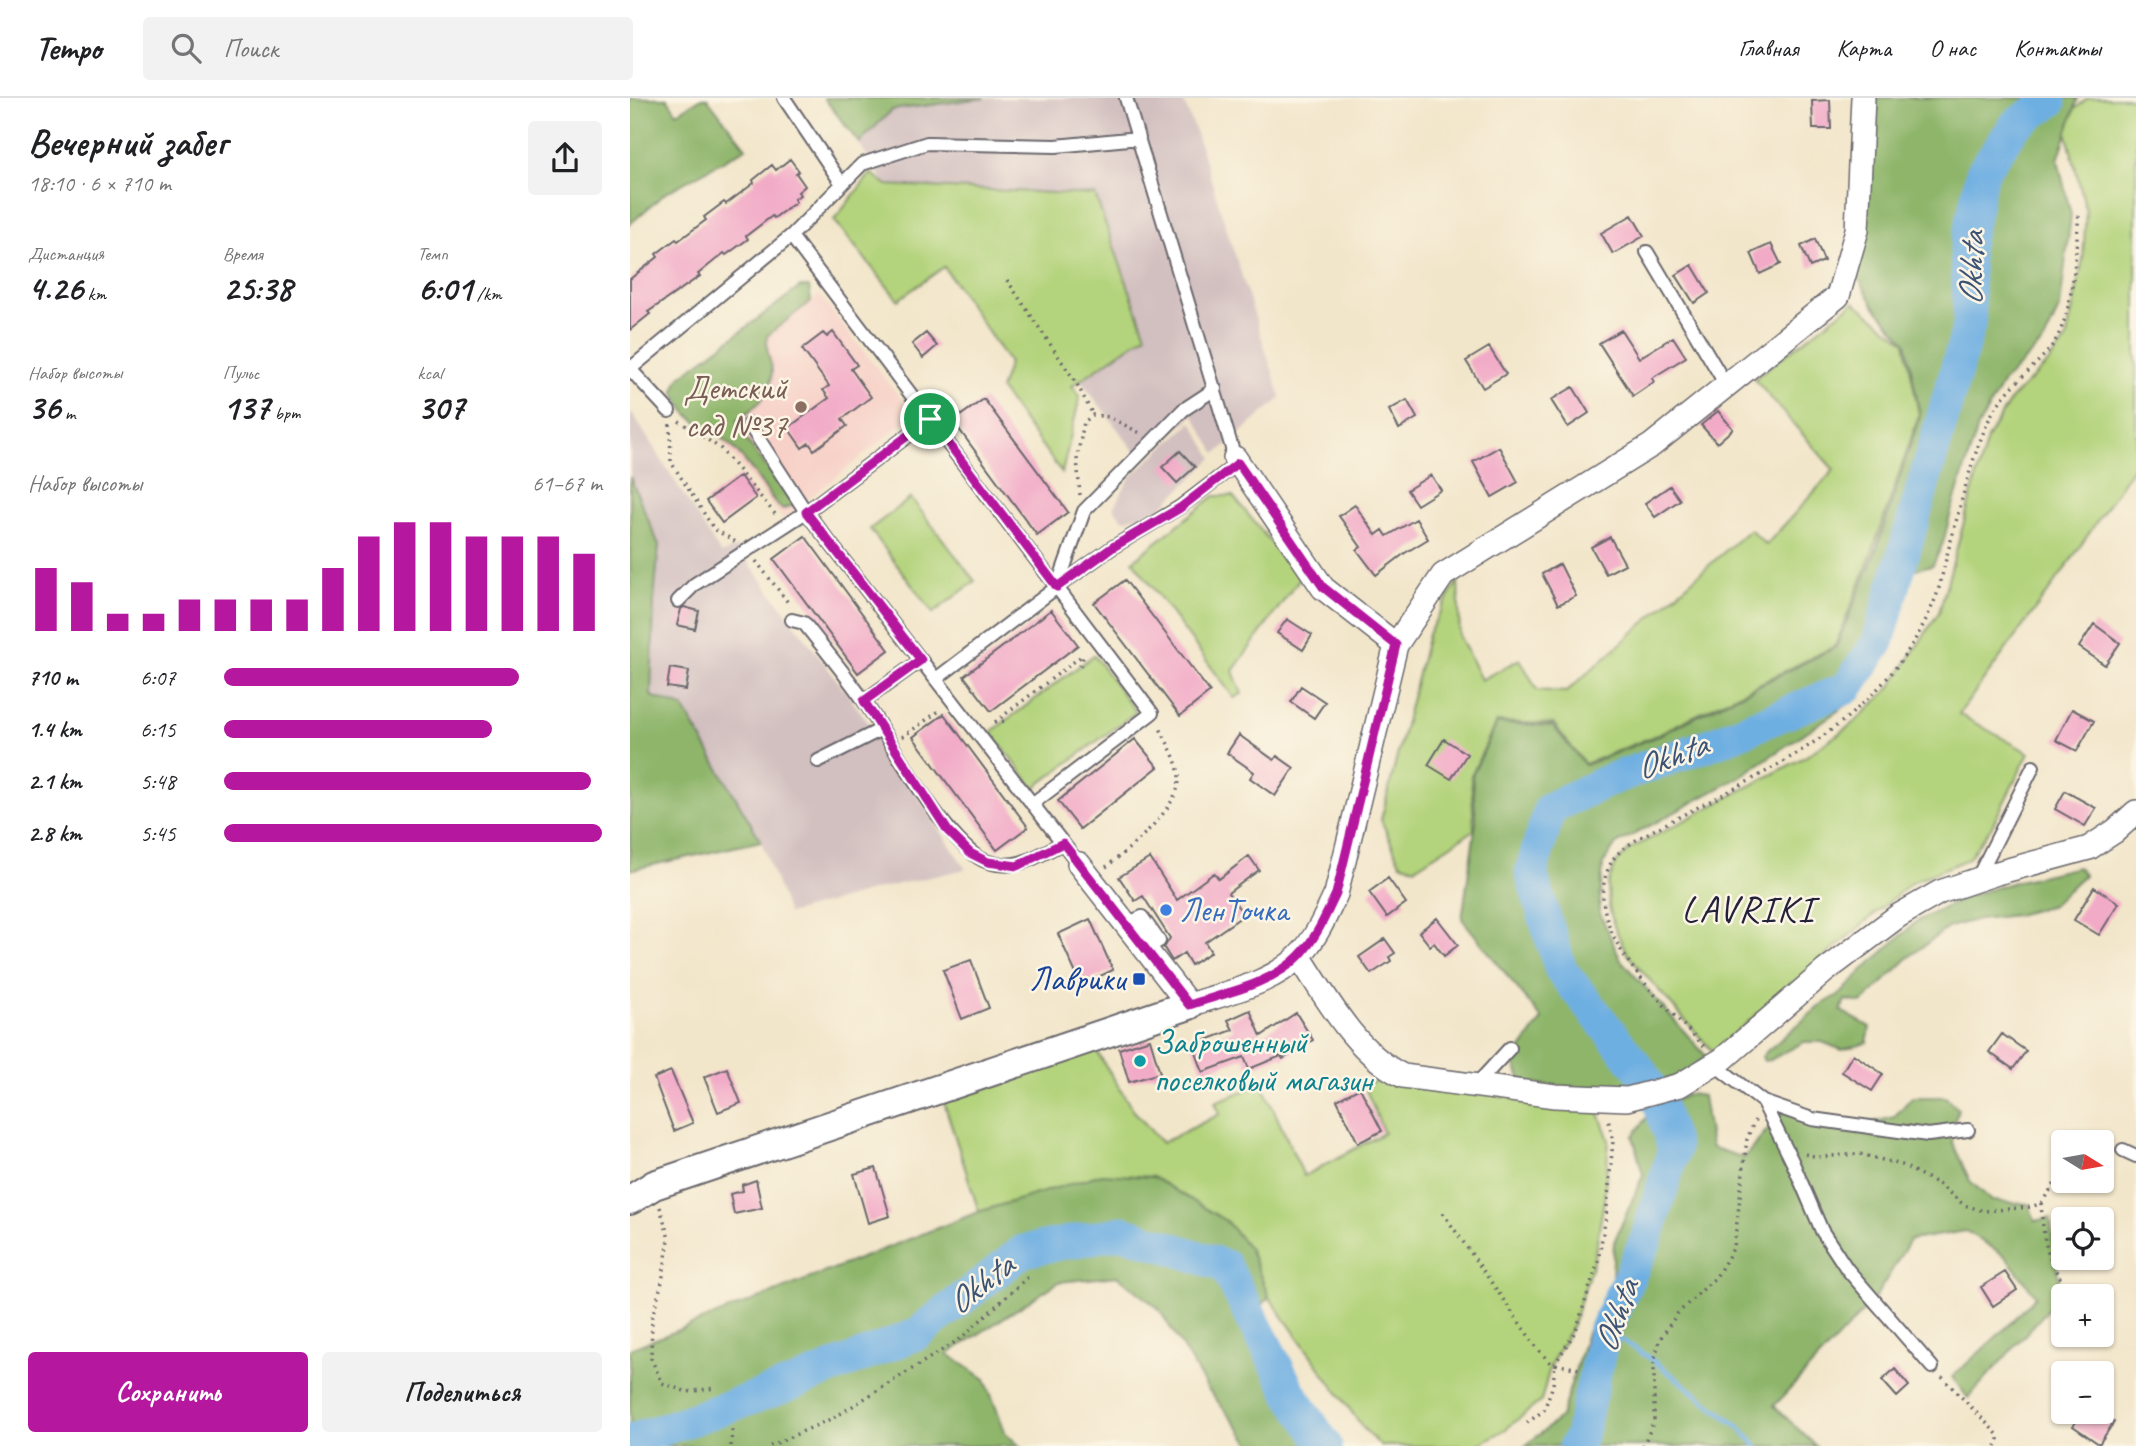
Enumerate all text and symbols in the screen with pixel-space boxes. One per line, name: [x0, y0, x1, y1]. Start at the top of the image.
search box: [143, 17, 633, 80]
text: Tempo: [35, 27, 101, 69]
icon: search: [167, 29, 205, 67]
text: Поиск: [223, 32, 278, 65]
text: Главная: [1738, 33, 1799, 63]
text: Карта: [1837, 33, 1891, 63]
text: О нас: [1929, 33, 1976, 63]
text: Контакты: [2014, 33, 2101, 63]
text: Вечерний забег: [28, 119, 227, 166]
button: share: [528, 121, 602, 195]
text: 18:10 · 6 × 710 m: [28, 169, 171, 198]
water label: Okhta: [1947, 228, 1995, 306]
text: Дистанция: [28, 242, 104, 266]
text: Время: [223, 242, 263, 266]
text: Темп: [417, 242, 448, 266]
text: 4.26: [28, 266, 83, 311]
text: 25:38: [223, 266, 292, 311]
text: 6:01: [417, 266, 472, 311]
text: km: [83, 282, 106, 306]
text: /km: [472, 282, 502, 306]
text: Набор высоты: [28, 361, 122, 385]
text: Пульс: [223, 361, 259, 385]
text: kcal: [417, 361, 442, 385]
place label: Детский сад №37: [684, 367, 789, 447]
text: 36: [28, 385, 60, 430]
text: 137: [223, 385, 270, 430]
text: 307: [417, 385, 464, 430]
pin: [900, 389, 960, 449]
marker: Детский сад №37: [793, 399, 809, 415]
icon: arrive: [911, 400, 949, 438]
text: m: [60, 401, 76, 425]
text: bpm: [270, 401, 300, 425]
text: Набор высоты: [28, 469, 142, 498]
text: 61–67 m: [532, 469, 602, 498]
text: 710 m: [28, 663, 78, 692]
text: 6:07: [140, 663, 176, 692]
text: 1.4 km: [28, 715, 82, 744]
text: 6:15: [140, 715, 176, 744]
water label: Okhta: [1629, 721, 1717, 790]
text: 2.1 km: [28, 767, 82, 796]
text: 5:48: [140, 767, 176, 796]
text: 2.8 km: [28, 819, 82, 848]
text: 5:45: [140, 819, 176, 848]
district label: LAVRIKI: [1682, 885, 1821, 932]
place label: ЛенТочка: [1180, 889, 1291, 931]
marker: ЛенТочка: [1158, 902, 1174, 918]
place label: Лаврики: [1030, 958, 1128, 1000]
marker: Лаврики: [1131, 971, 1147, 987]
place label: Заброшенный поселковый магазин: [1154, 1021, 1375, 1101]
marker: Заброшенный поселковый магазин: [1132, 1053, 1148, 1069]
north arrow: [2051, 1130, 2114, 1194]
map controls: [2051, 1130, 2114, 1424]
button: locate: [2051, 1207, 2114, 1270]
water label: Okhta: [937, 1241, 1026, 1324]
water label: Okhta: [1582, 1270, 1651, 1358]
button: +: [2051, 1284, 2114, 1347]
button: Сохранить: [28, 1352, 308, 1432]
button: Поделиться: [322, 1352, 602, 1432]
button: −: [2051, 1361, 2114, 1424]

